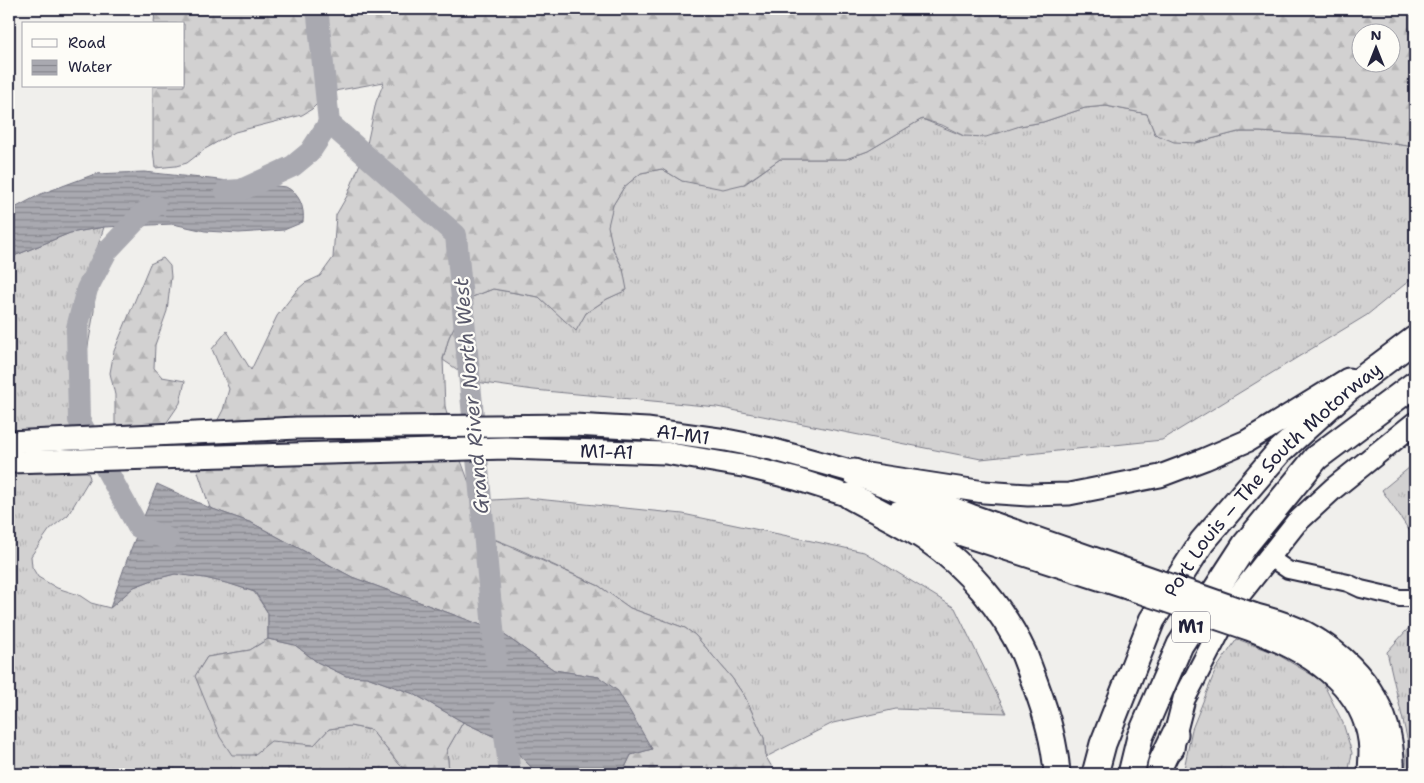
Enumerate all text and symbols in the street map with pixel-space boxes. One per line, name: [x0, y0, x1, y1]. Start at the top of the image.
legend: [22, 22, 185, 88]
north arrow: [1352, 22, 1402, 72]
text: N: [1370, 26, 1382, 44]
text: Road: [68, 33, 106, 53]
text: Water: [68, 57, 112, 77]
water label: Grand River North West: [448, 276, 494, 515]
street label: Port Louis – The South Motorway: [1158, 356, 1387, 602]
street label: A1-M1: [655, 418, 711, 451]
street label: M1-A1: [580, 438, 634, 465]
road number: M1: [1172, 612, 1210, 642]

